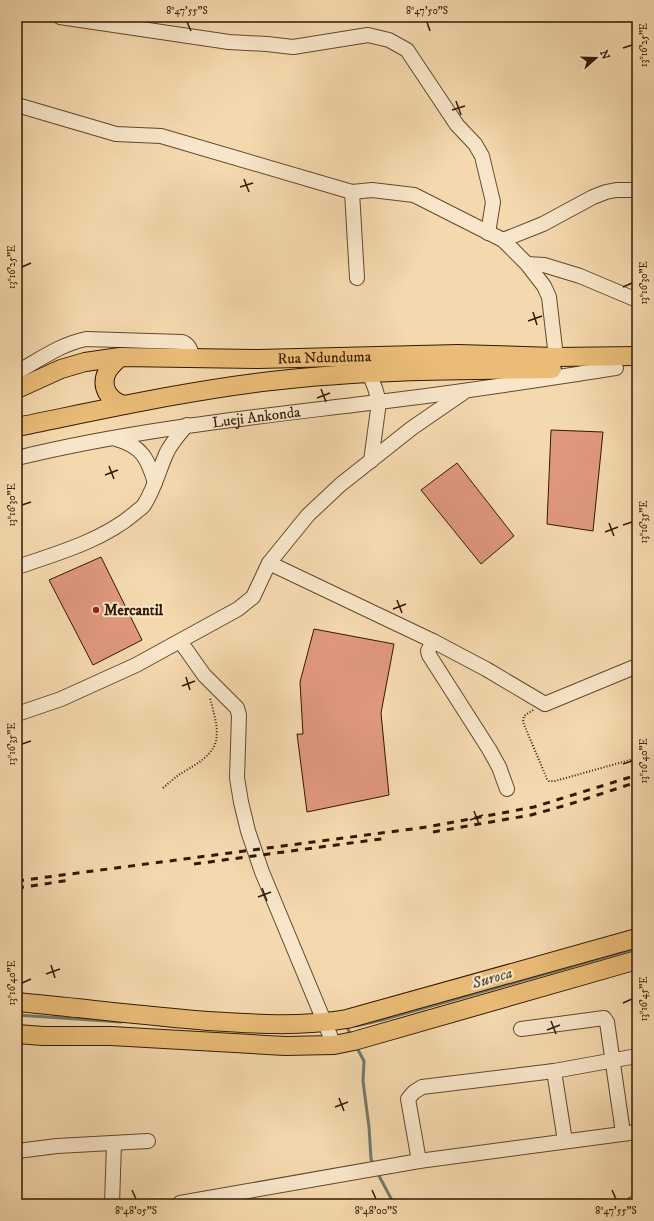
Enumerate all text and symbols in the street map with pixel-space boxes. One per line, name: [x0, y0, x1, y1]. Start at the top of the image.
text: 8°47'55"S: [166, 5, 208, 17]
text: 8°47'50"S: [406, 5, 448, 17]
text: 13°16'25"E: [638, 23, 650, 67]
north arrow: [576, 38, 616, 78]
text: N: [596, 48, 613, 62]
text: 13°16'25"E: [6, 245, 18, 289]
text: 13°16'30"E: [638, 261, 650, 305]
street label: Rua Ndunduma: [277, 347, 372, 369]
street label: Lueji Ankonda: [211, 402, 302, 432]
text: 13°16'30"E: [6, 483, 18, 527]
text: 13°16'35"E: [638, 501, 650, 543]
place label: Mercantil: [104, 601, 163, 620]
marker: Mercantil: [91, 605, 101, 615]
text: 13°16'35"E: [6, 723, 18, 765]
text: 13°16'40"E: [638, 738, 650, 784]
text: 13°16'40"E: [6, 960, 18, 1006]
water label: Suroca: [469, 963, 515, 994]
text: 13°16'45"E: [638, 977, 650, 1021]
text: 8°48'05"S: [115, 1205, 157, 1217]
text: 8°48'00"S: [355, 1205, 397, 1217]
text: 8°47'55"S: [595, 1205, 637, 1217]

